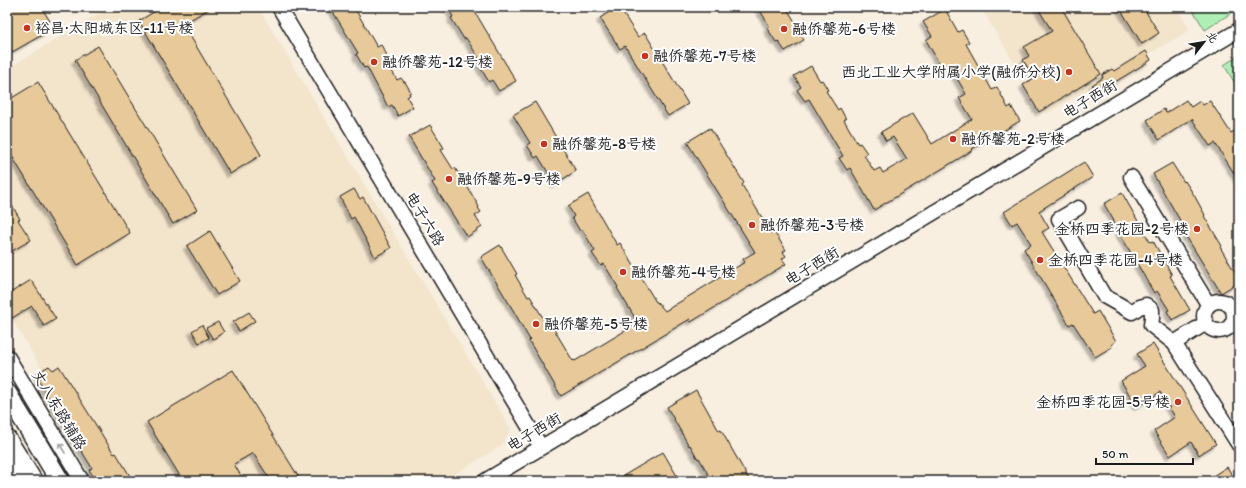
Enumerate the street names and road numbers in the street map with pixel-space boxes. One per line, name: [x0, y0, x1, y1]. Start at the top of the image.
street label: 电子西街: [1060, 76, 1120, 122]
street label: 电子六路: [402, 189, 448, 249]
street label: 电子西街: [782, 243, 842, 289]
street label: 丈八东路辅路: [28, 367, 90, 453]
street label: 电子西街: [504, 409, 564, 455]

